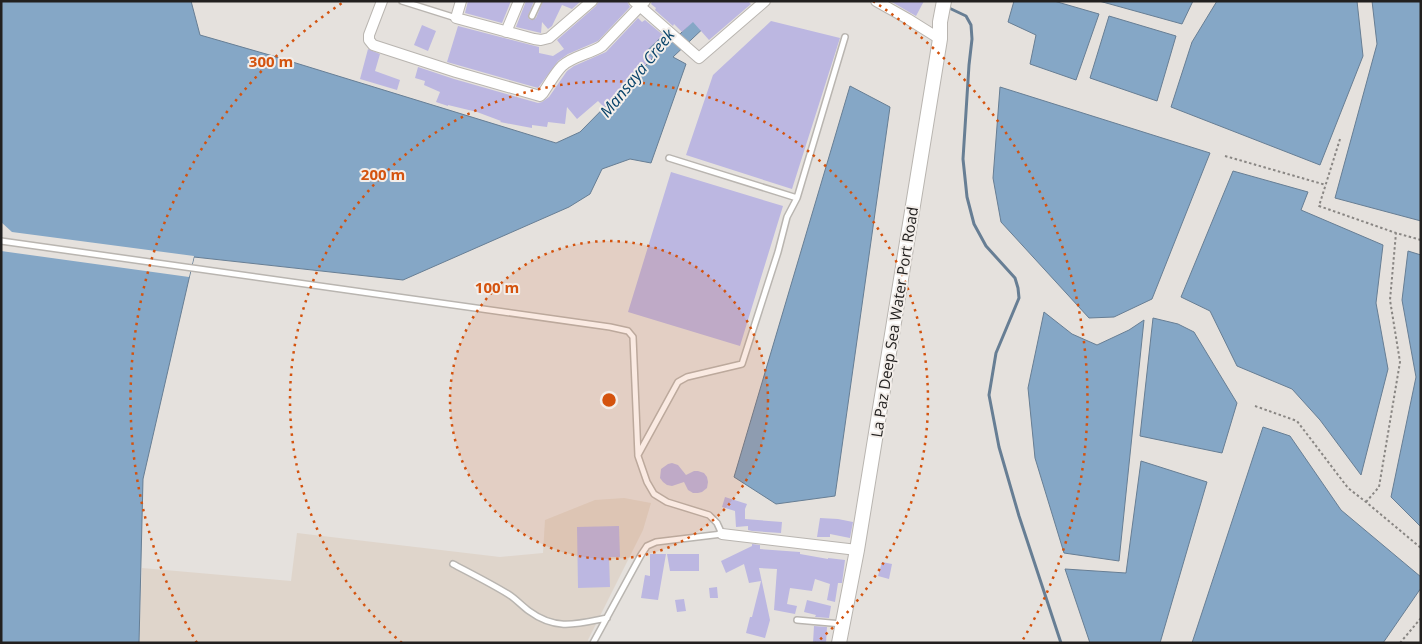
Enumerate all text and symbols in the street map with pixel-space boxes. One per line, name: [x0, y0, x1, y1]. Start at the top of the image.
water label: Mansaya Creek: [595, 23, 680, 122]
text: 300 m: [249, 51, 293, 71]
text: 200 m: [361, 164, 405, 184]
street label: La Paz Deep Sea Water Port Road: [866, 205, 922, 439]
text: 100 m: [475, 277, 519, 297]
centre of rings: [600, 391, 618, 409]

